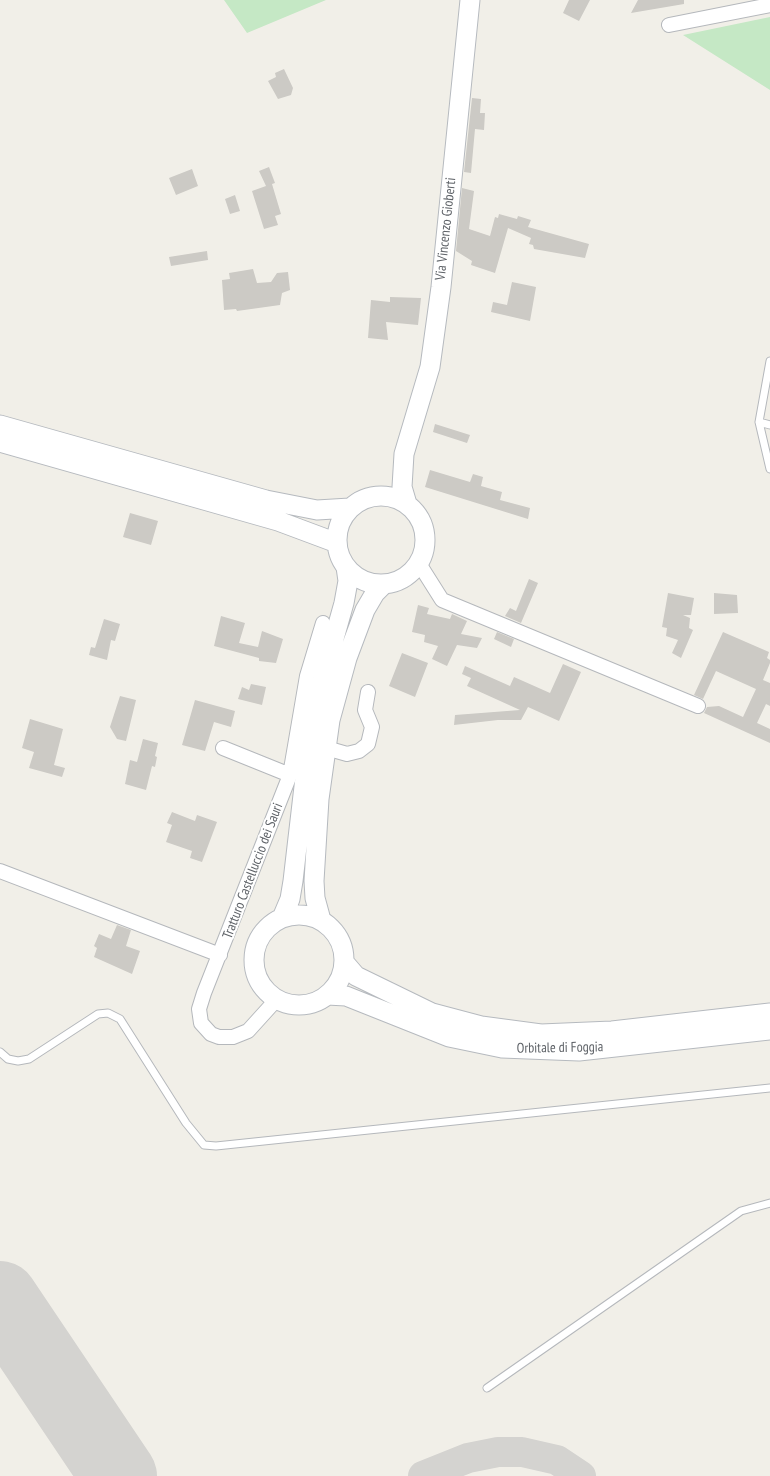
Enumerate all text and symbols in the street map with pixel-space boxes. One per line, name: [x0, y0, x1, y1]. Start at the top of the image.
street label: Via Vincenzo Gioberti: [432, 177, 460, 281]
street label: Tratturo Castelluccio dei Sauri: [219, 801, 287, 941]
street label: Orbitale di Foggia: [516, 1039, 604, 1057]

